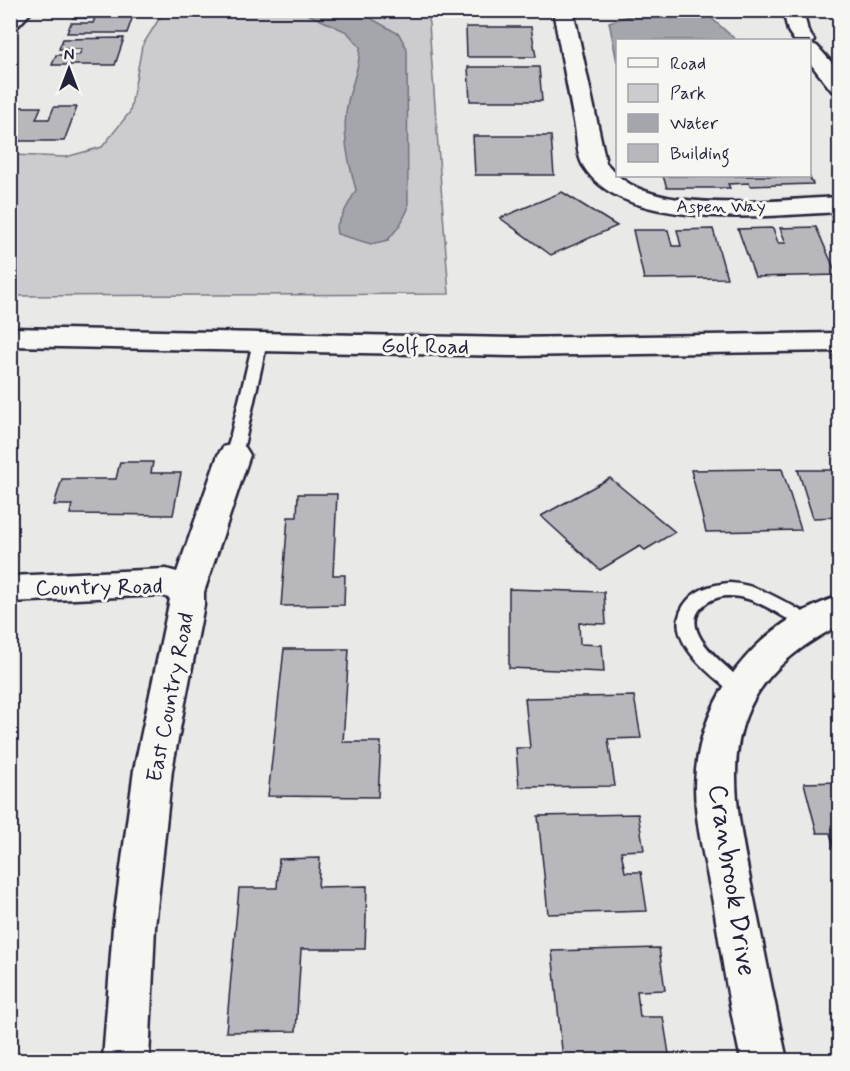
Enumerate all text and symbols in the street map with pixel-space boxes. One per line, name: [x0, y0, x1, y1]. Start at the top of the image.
north arrow: [39, 39, 99, 99]
legend: [616, 39, 811, 177]
text: N: [64, 45, 74, 66]
text: Road: [670, 52, 706, 76]
text: Park: [670, 82, 706, 106]
text: Water: [670, 112, 719, 136]
text: Building: [670, 142, 730, 168]
street label: Aspen Way: [676, 195, 766, 219]
street label: Golf Road: [381, 332, 469, 362]
street label: Country Road: [35, 573, 163, 603]
street label: East Country Road: [141, 610, 201, 785]
street label: Cranbrook Drive: [699, 782, 764, 979]

